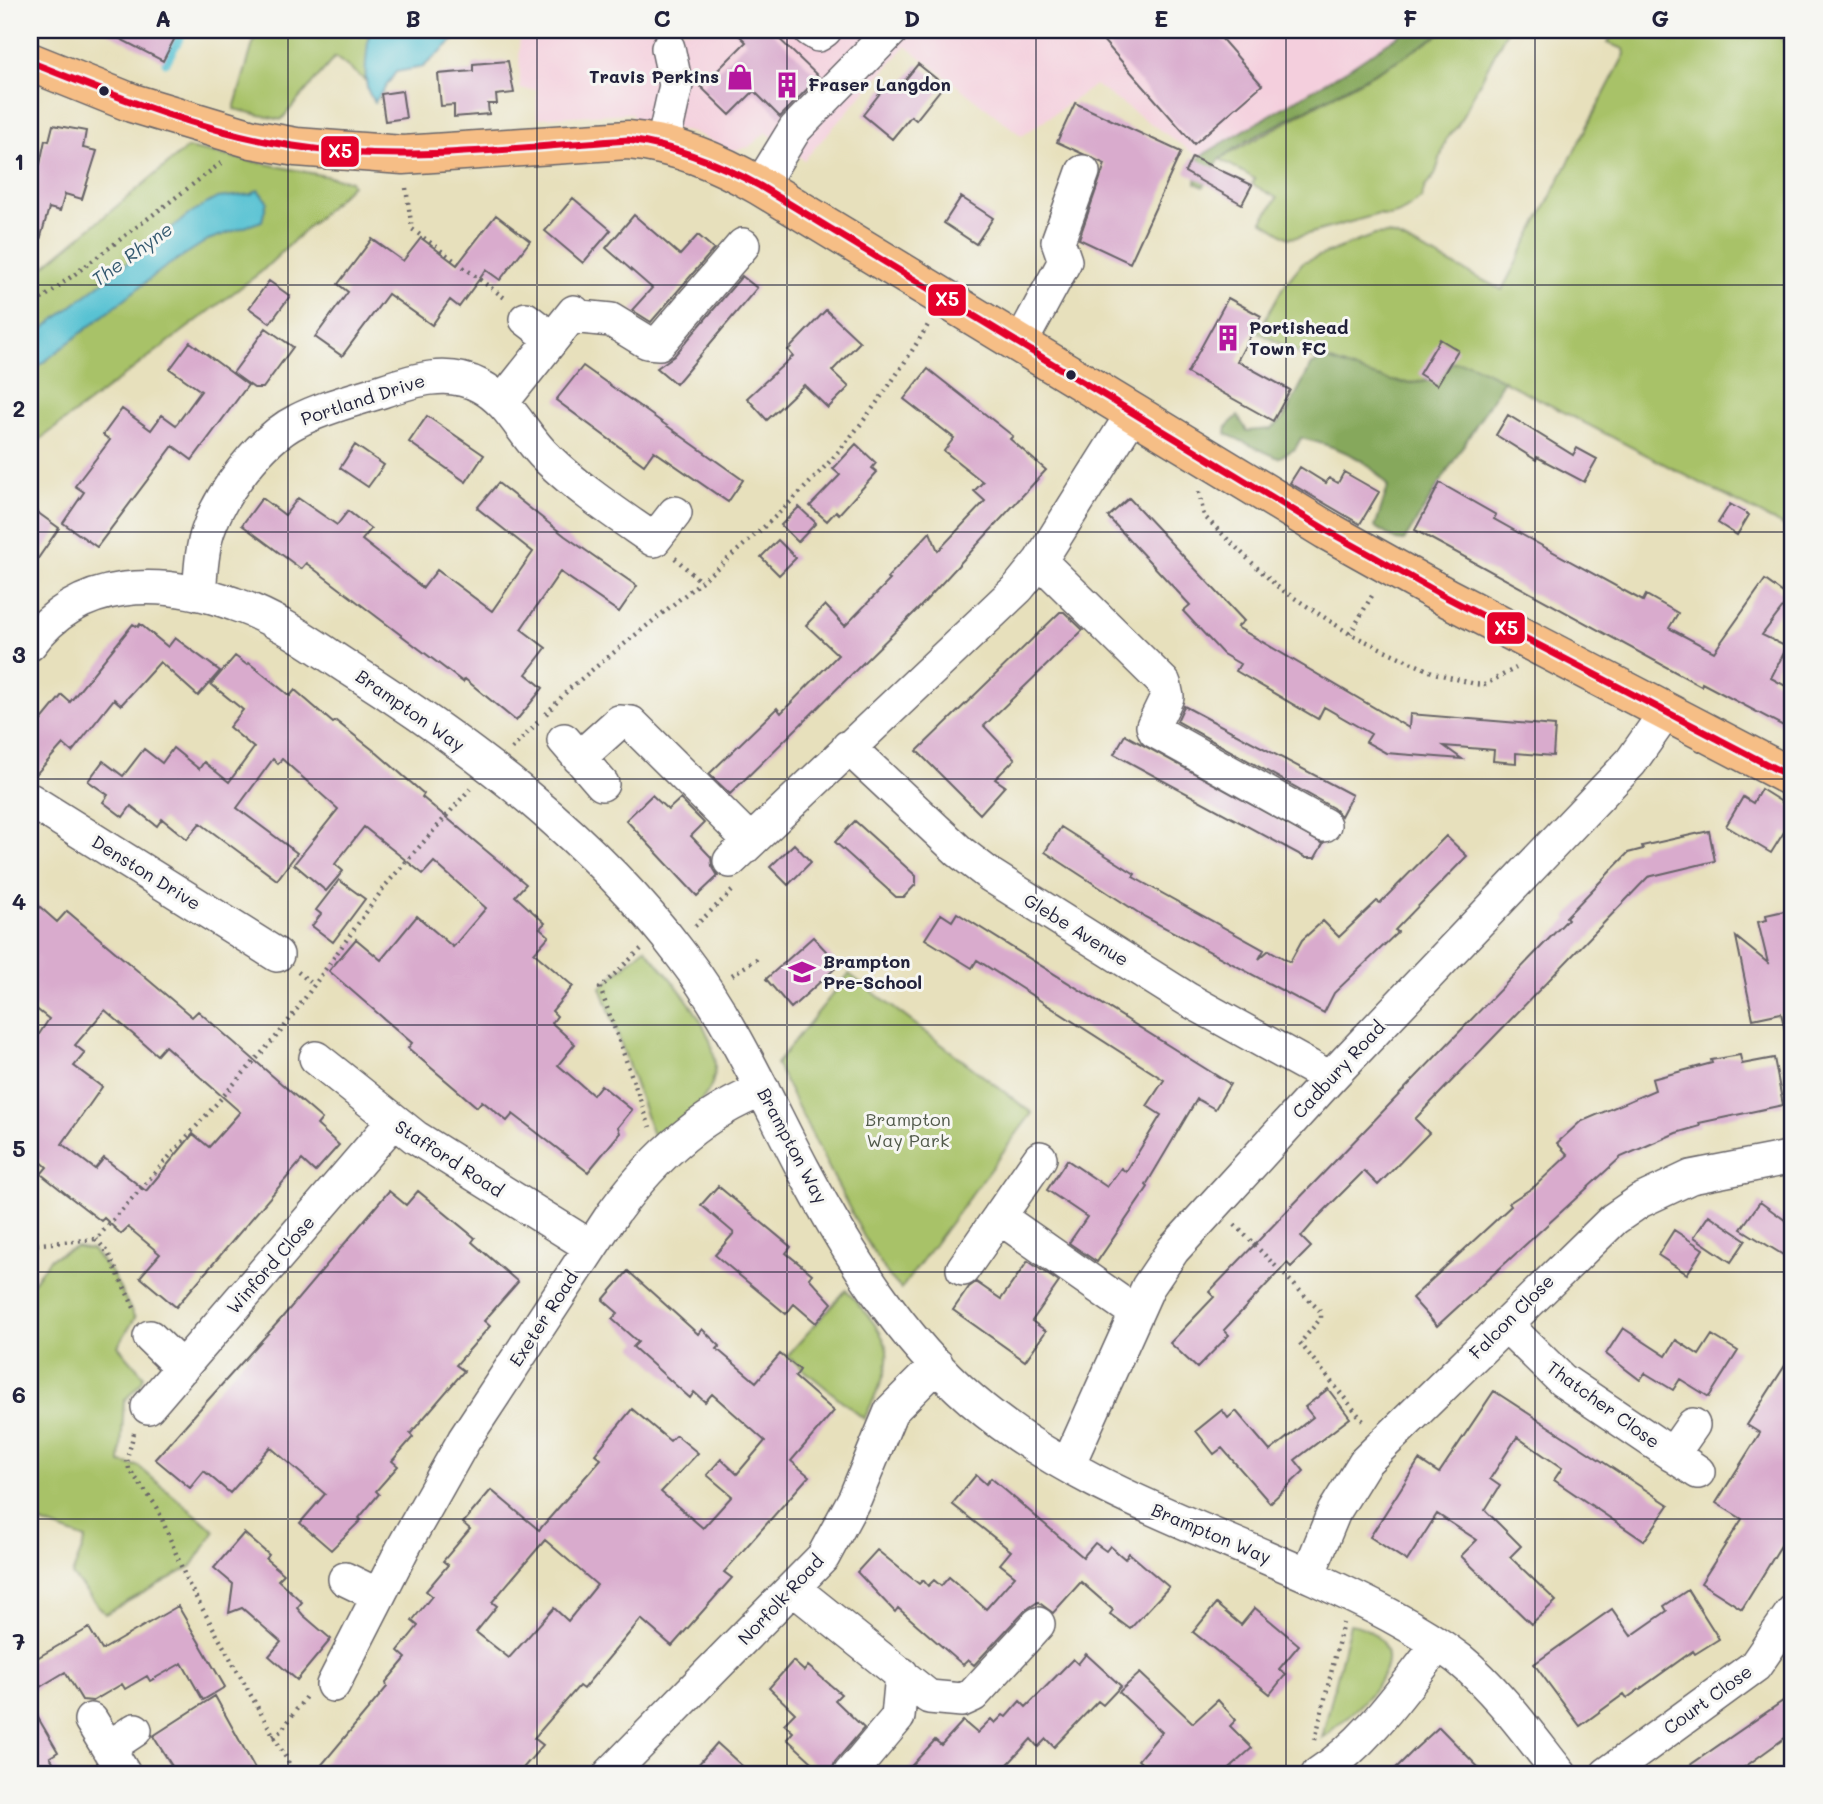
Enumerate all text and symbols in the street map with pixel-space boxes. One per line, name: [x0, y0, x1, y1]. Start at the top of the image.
text: A: [155, 3, 171, 33]
text: B: [405, 3, 421, 33]
text: C: [653, 3, 671, 33]
text: D: [904, 3, 920, 33]
text: E: [1154, 3, 1168, 33]
text: F: [1403, 3, 1417, 33]
text: G: [1651, 3, 1669, 33]
shop icon: Travis Perkins: [725, 62, 755, 92]
place label: Travis Perkins: [589, 64, 719, 88]
building icon: Fraser Langdon: [772, 70, 802, 100]
place label: Fraser Langdon: [808, 72, 951, 96]
unlabelled marker: [97, 84, 111, 98]
line badge: X5: [320, 135, 360, 168]
text: X5: [328, 138, 352, 163]
text: 1: [14, 146, 24, 176]
water label: The Rhyne: [86, 216, 177, 291]
line badge: X5: [927, 283, 967, 317]
text: X5: [935, 286, 959, 311]
place label: Portishead Town FC: [1249, 315, 1348, 360]
building icon: Portishead Town FC: [1213, 323, 1243, 353]
street label: Portland Drive: [298, 368, 428, 430]
unlabelled marker: [1064, 368, 1078, 382]
text: 2: [13, 393, 25, 423]
line badge: X5: [1486, 611, 1526, 645]
text: X5: [1494, 615, 1518, 640]
text: 3: [12, 639, 26, 669]
street label: Brampton Way: [351, 664, 470, 757]
street label: Denston Drive: [88, 829, 206, 915]
text: 4: [12, 886, 26, 916]
street label: Glebe Avenue: [1019, 887, 1134, 971]
place label: Brampton Pre-School: [823, 949, 922, 994]
school or university icon: Brampton Pre-School: [787, 957, 817, 987]
street label: Cadbury Road: [1287, 1015, 1390, 1124]
street label: Brampton Way: [752, 1084, 833, 1208]
park label: Brampton Way Park: [865, 1107, 951, 1152]
street label: Stafford Road: [391, 1114, 508, 1202]
text: 5: [12, 1133, 26, 1163]
street label: Winford Close: [221, 1210, 320, 1319]
street label: Exeter Road: [503, 1266, 583, 1371]
street label: Falcon Close: [1464, 1269, 1559, 1364]
street label: Thatcher Close: [1542, 1355, 1665, 1453]
text: 6: [12, 1379, 26, 1409]
street label: Brampton Way: [1148, 1497, 1275, 1569]
street label: Norfolk Road: [732, 1549, 828, 1650]
text: 7: [13, 1626, 26, 1656]
street label: Court Close: [1658, 1659, 1757, 1739]

